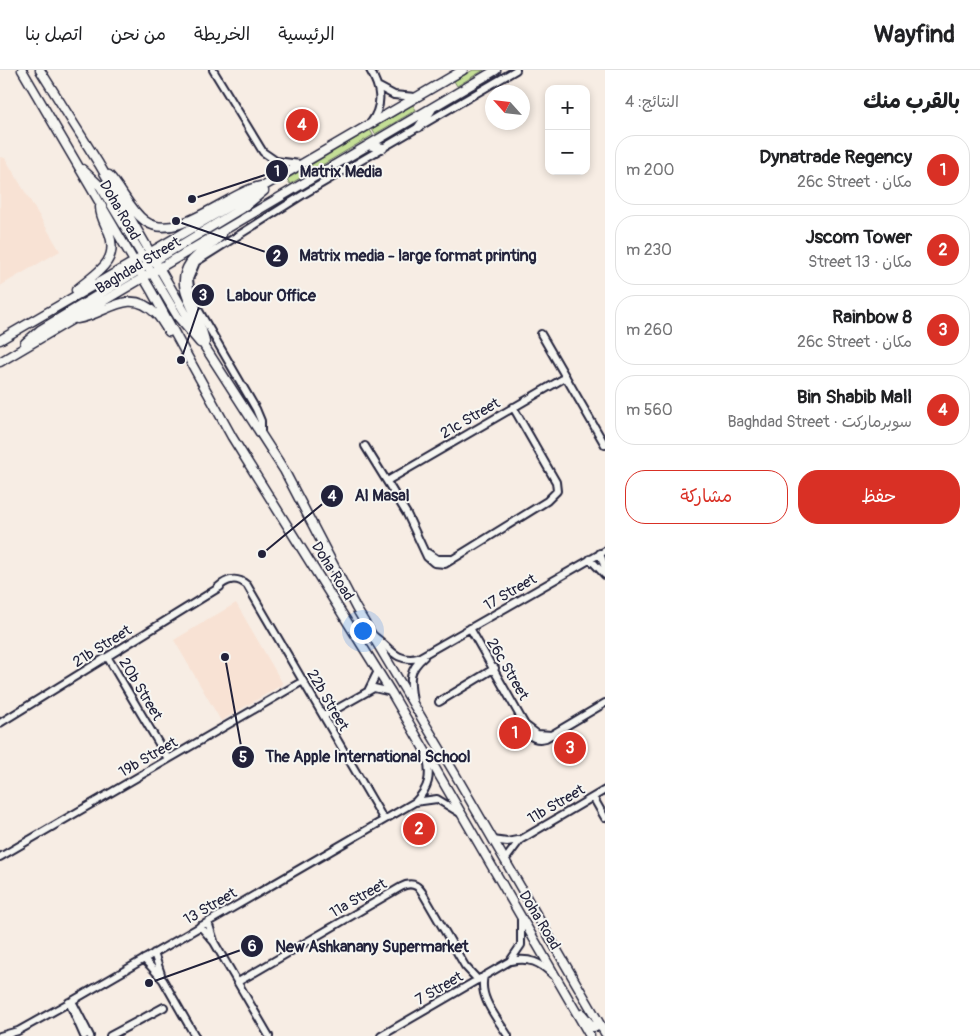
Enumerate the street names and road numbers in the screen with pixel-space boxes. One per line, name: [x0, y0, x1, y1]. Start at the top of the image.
street label: Doha Road: [95, 177, 144, 243]
street label: Baghdad Street: [92, 232, 185, 298]
street label: 21c Street: [437, 393, 504, 443]
street label: Doha Road: [307, 538, 358, 604]
street label: 17 Street: [480, 569, 541, 615]
street label: 21b Street: [69, 620, 136, 672]
street label: 26c Street: [482, 635, 533, 705]
street label: 20b Street: [114, 654, 167, 725]
street label: 22b Street: [302, 666, 353, 735]
street label: 19b Street: [115, 733, 182, 782]
street label: 11b Street: [524, 780, 589, 828]
street label: 11a Street: [326, 874, 391, 922]
street label: 13 Street: [180, 883, 241, 929]
street label: Doha Road: [514, 887, 565, 953]
street label: 7 Street: [412, 967, 467, 1010]

